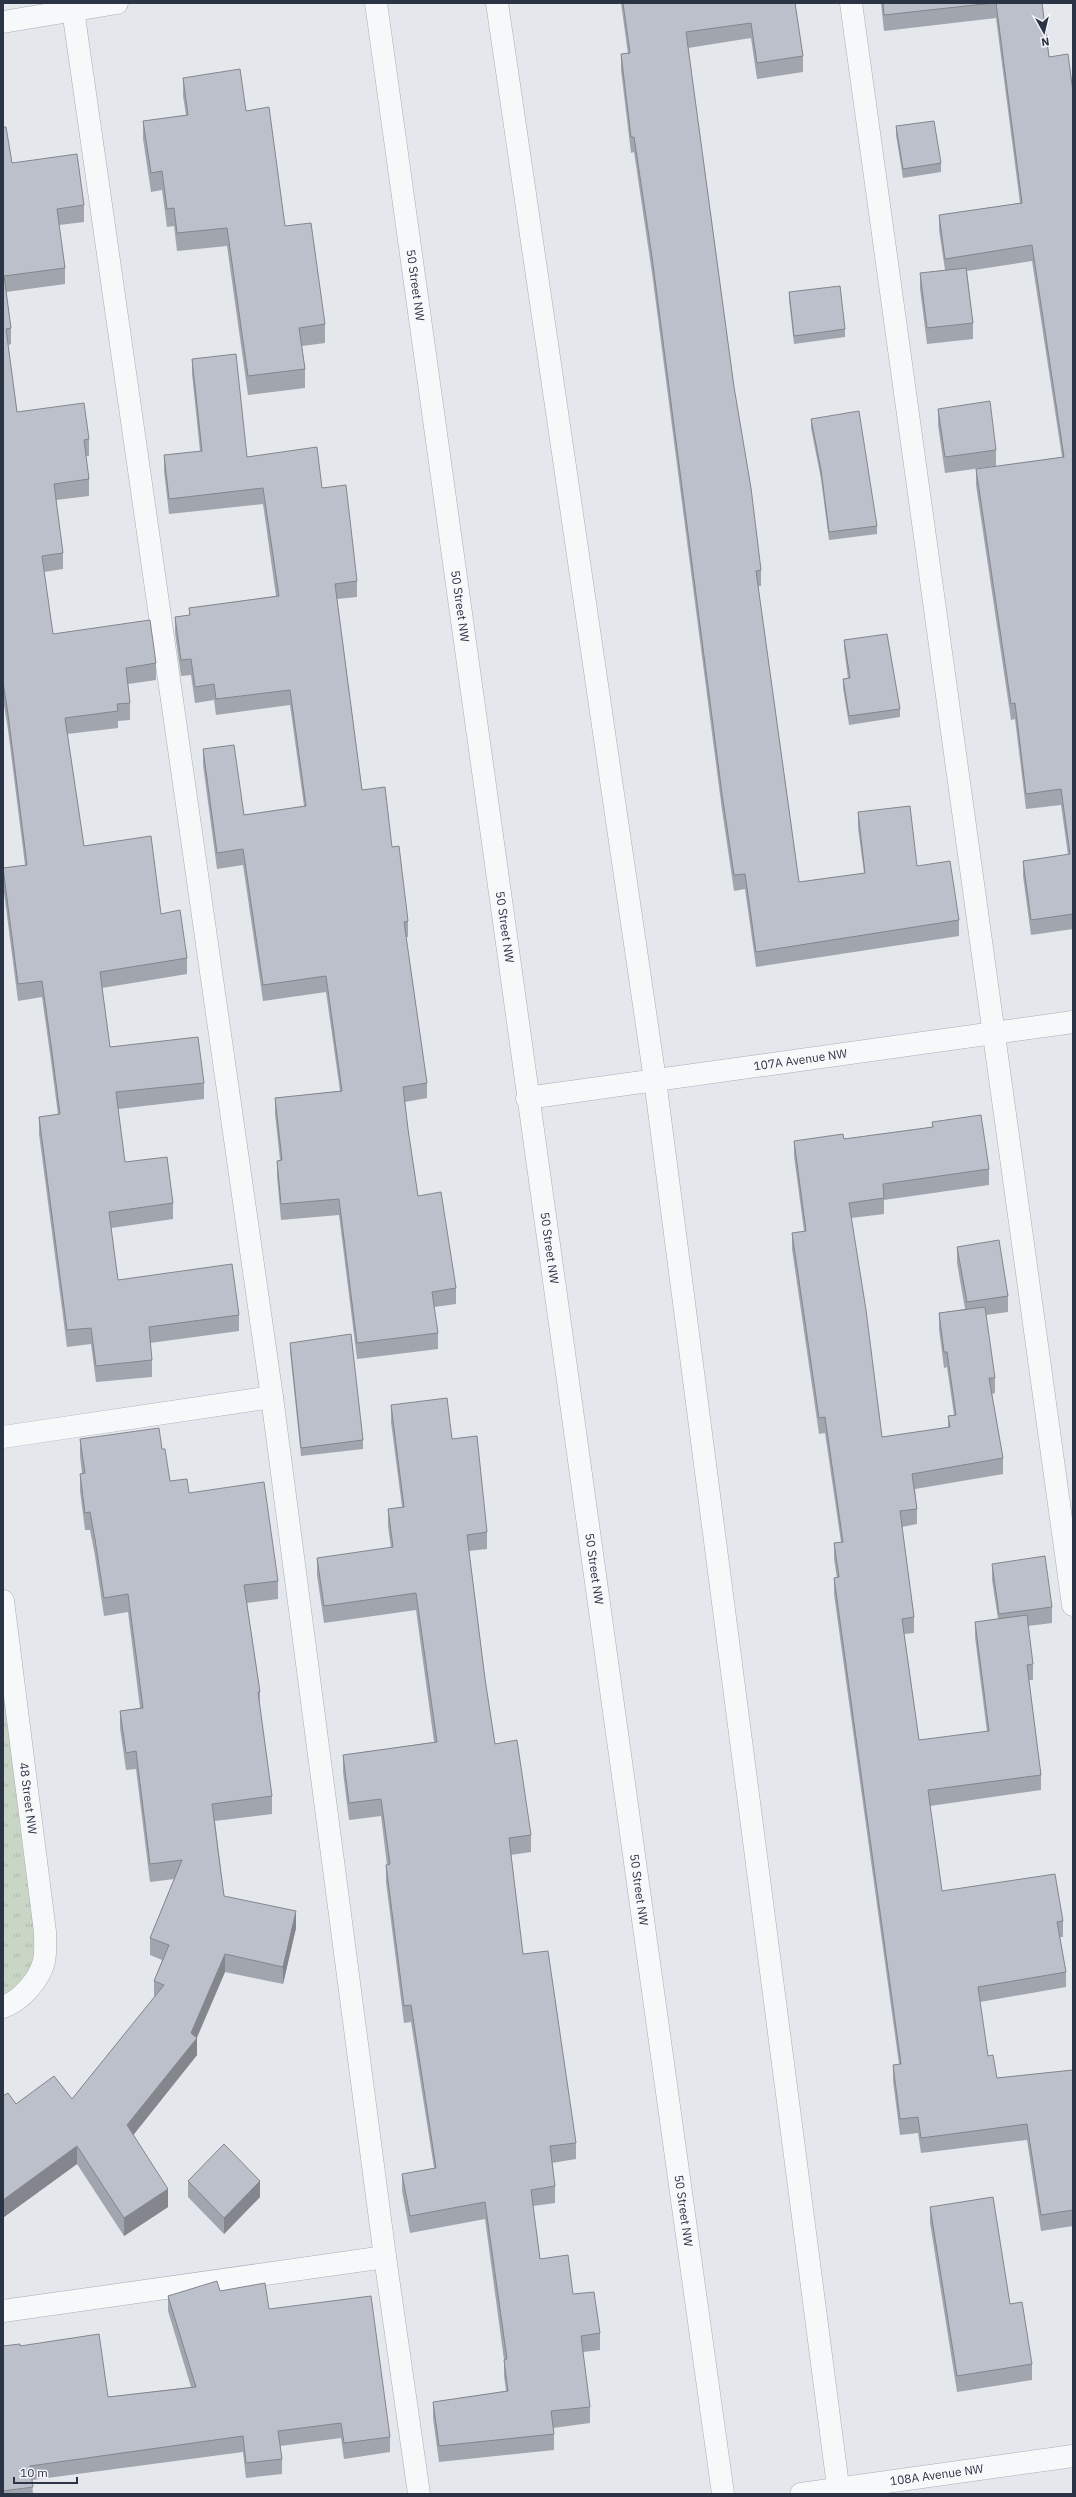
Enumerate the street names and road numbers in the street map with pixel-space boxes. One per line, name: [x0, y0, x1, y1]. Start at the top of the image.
street label: 50 Street NW: [403, 248, 428, 322]
street label: 50 Street NW: [448, 569, 473, 643]
street label: 50 Street NW: [493, 890, 518, 964]
street label: 107A Avenue NW: [753, 1045, 848, 1073]
street label: 50 Street NW: [538, 1211, 562, 1285]
street label: 50 Street NW: [582, 1532, 607, 1606]
street label: 48 Street NW: [17, 1762, 41, 1835]
street label: 50 Street NW: [627, 1853, 652, 1927]
street label: 50 Street NW: [672, 2174, 696, 2248]
street label: 108A Avenue NW: [889, 2461, 985, 2489]

